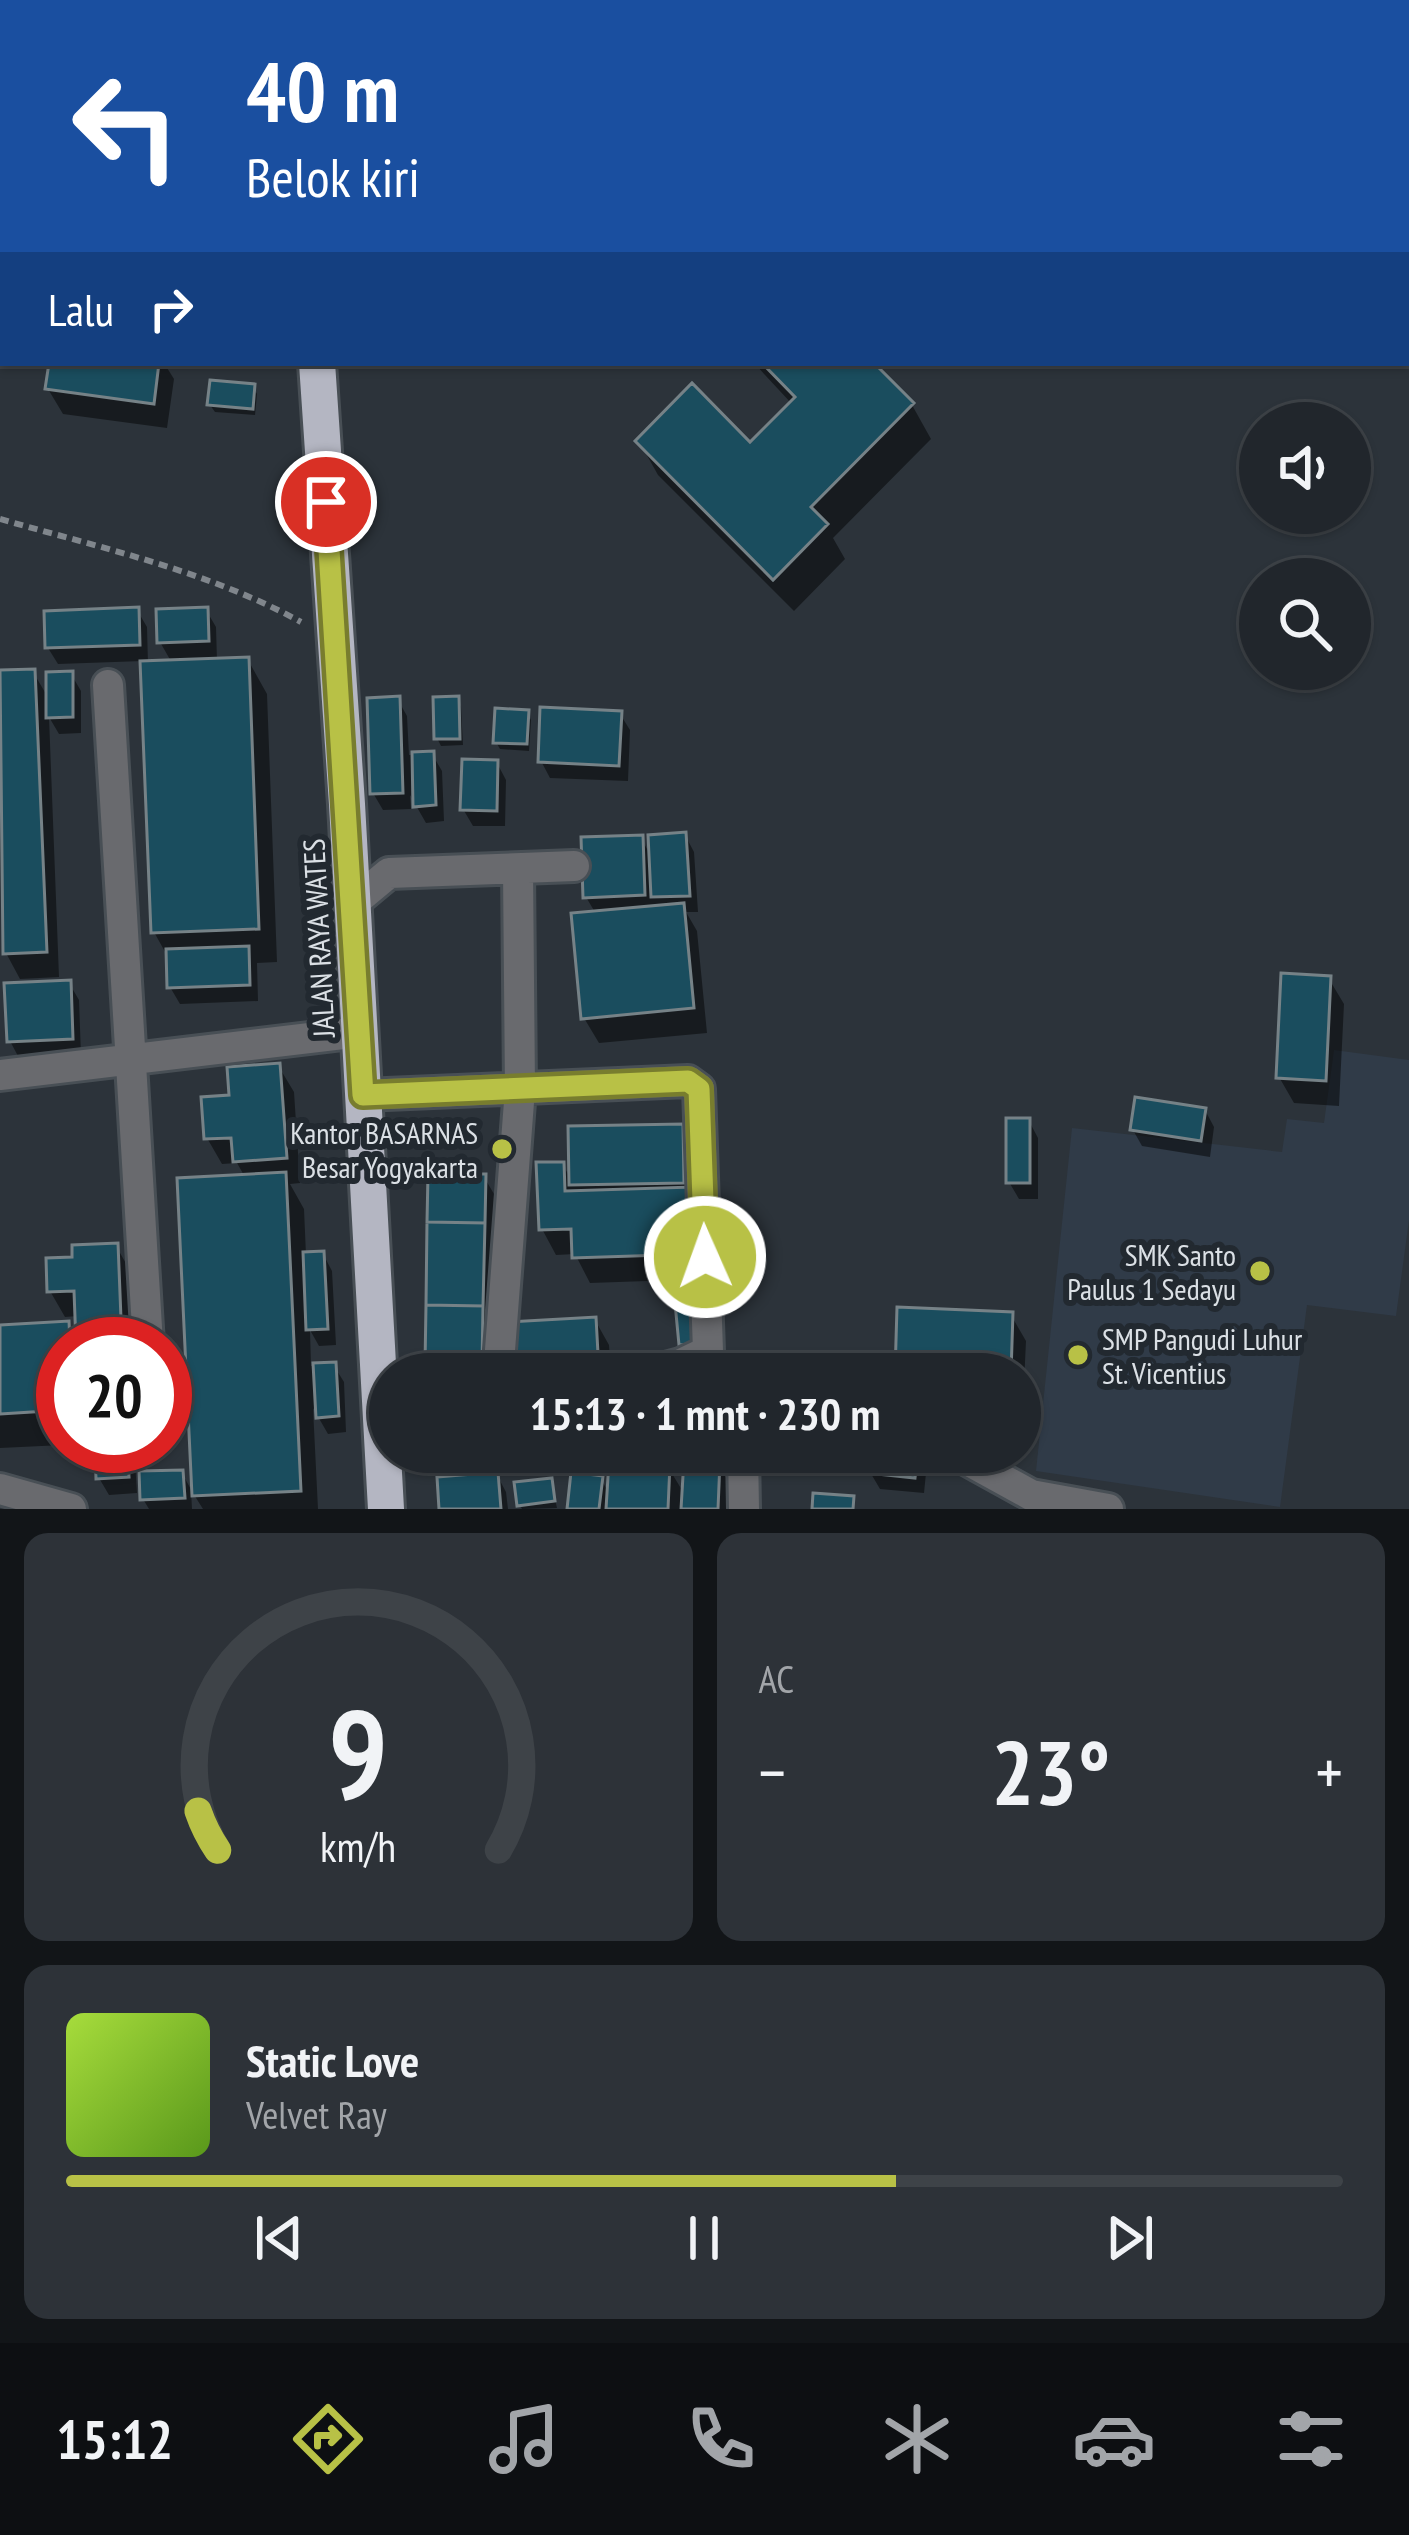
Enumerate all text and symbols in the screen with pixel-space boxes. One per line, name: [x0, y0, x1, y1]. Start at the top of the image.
text: 40 m: [246, 36, 399, 145]
icon: left: [48, 48, 204, 204]
text: Belok kiri: [246, 142, 420, 212]
icon: right: [138, 276, 204, 342]
text: Lalu: [48, 280, 114, 338]
map controls: [1239, 402, 1371, 690]
button: sound: [1239, 402, 1371, 534]
pin: [275, 451, 377, 553]
icon: arrive: [293, 469, 359, 535]
button: search: [1239, 558, 1371, 690]
street label: JALAN RAYA WATES: [293, 838, 343, 1039]
place label: Kantor BASARNAS Besar Yogyakarta: [290, 1113, 478, 1186]
marker: Kantor BASARNAS Besar Yogyakarta: [489, 1136, 515, 1162]
position arrow: [642, 1194, 768, 1320]
place label: SMK Santo Paulus 1 Sedayu: [1067, 1235, 1236, 1308]
marker: SMK Santo Paulus 1 Sedayu: [1247, 1258, 1273, 1284]
speed limit sign: 20: [36, 1317, 192, 1473]
place label: SMP Pangudi Luhur St. Vicentius: [1102, 1319, 1303, 1392]
marker: SMP Pangudi Luhur St. Vicentius: [1065, 1342, 1091, 1368]
text: 15:13 · 1 mnt · 230 m: [530, 1384, 880, 1442]
text: AC: [759, 1653, 794, 1704]
text: 9: [328, 1672, 388, 1833]
text: 23°: [991, 1713, 1110, 1830]
text: −: [759, 1729, 786, 1814]
text: +: [1316, 1729, 1343, 1814]
text: km/h: [320, 1818, 396, 1874]
text: Static Love: [246, 2031, 419, 2089]
text: Velvet Ray: [246, 2089, 387, 2140]
icon: previous: [246, 2205, 312, 2271]
icon: pause: [671, 2205, 737, 2271]
icon: next: [1097, 2205, 1163, 2271]
icon: directions: [286, 2397, 370, 2481]
icon: music: [482, 2397, 566, 2481]
icon: phone: [679, 2397, 763, 2481]
icon: climate: [875, 2397, 959, 2481]
icon: car: [1072, 2397, 1156, 2481]
icon: filters: [1269, 2397, 1353, 2481]
text: 15:12: [56, 2404, 173, 2474]

